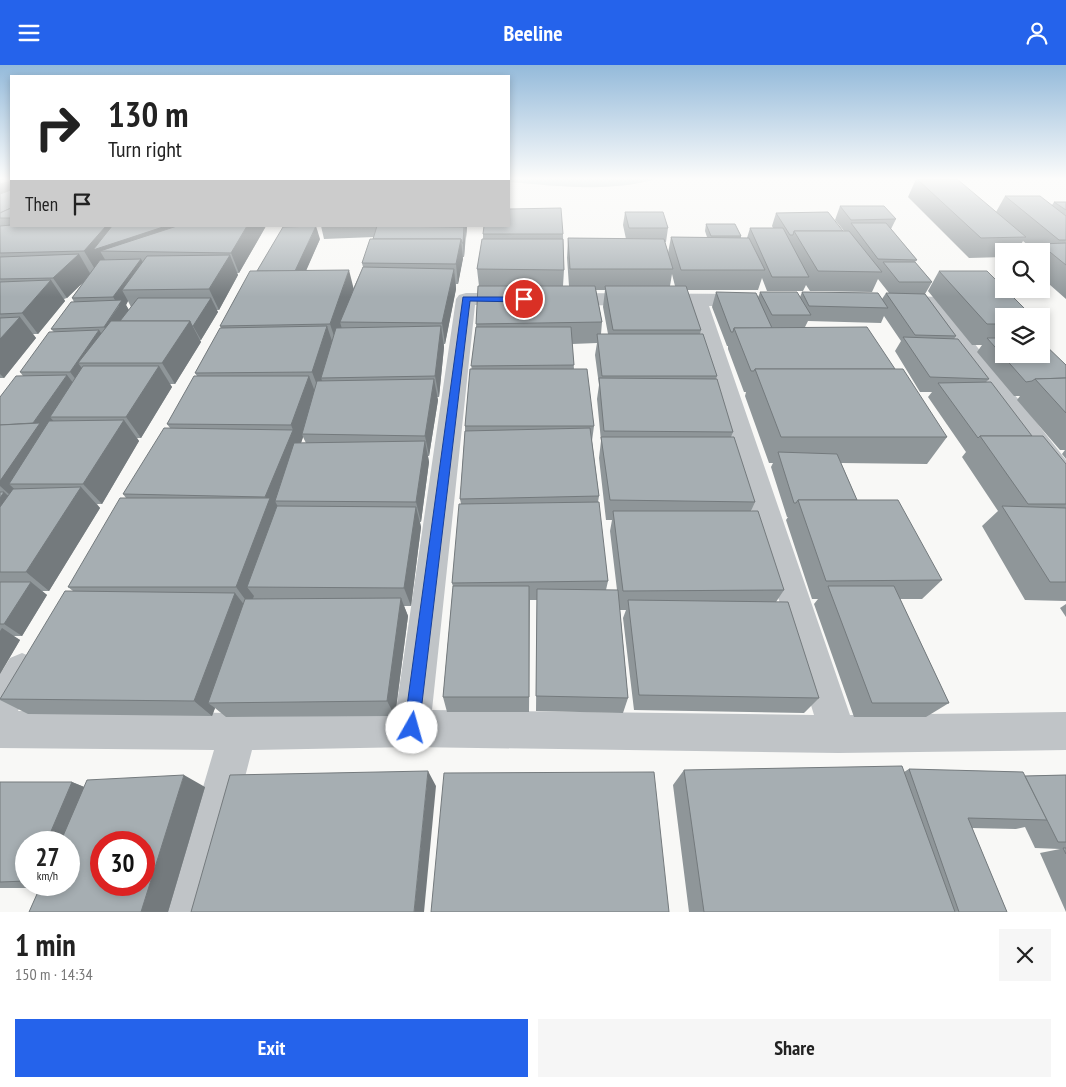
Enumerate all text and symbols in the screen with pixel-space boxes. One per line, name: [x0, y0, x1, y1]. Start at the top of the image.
icon: menu: [15, 19, 43, 47]
text: Beeline: [503, 19, 563, 47]
icon: person: [1023, 19, 1051, 47]
text: 130 m: [108, 91, 189, 137]
icon: right: [25, 95, 90, 160]
text: Turn right: [108, 135, 182, 163]
icon: arrive: [68, 190, 96, 218]
text: Then: [25, 192, 58, 216]
map controls: [995, 243, 1050, 363]
button: search: [995, 243, 1050, 298]
pin: [503, 278, 545, 320]
icon: arrive: [510, 285, 538, 313]
button: layers: [995, 308, 1050, 363]
position arrow: [385, 701, 437, 753]
speed limit sign: 30: [90, 831, 155, 896]
text: 27: [36, 841, 59, 873]
text: km/h: [37, 868, 58, 883]
text: 1 min: [15, 925, 76, 964]
button: close: [999, 929, 1051, 981]
text: 150 m · 14:34: [15, 964, 93, 984]
button: Exit: [15, 1019, 528, 1077]
button: Share: [538, 1019, 1051, 1077]

